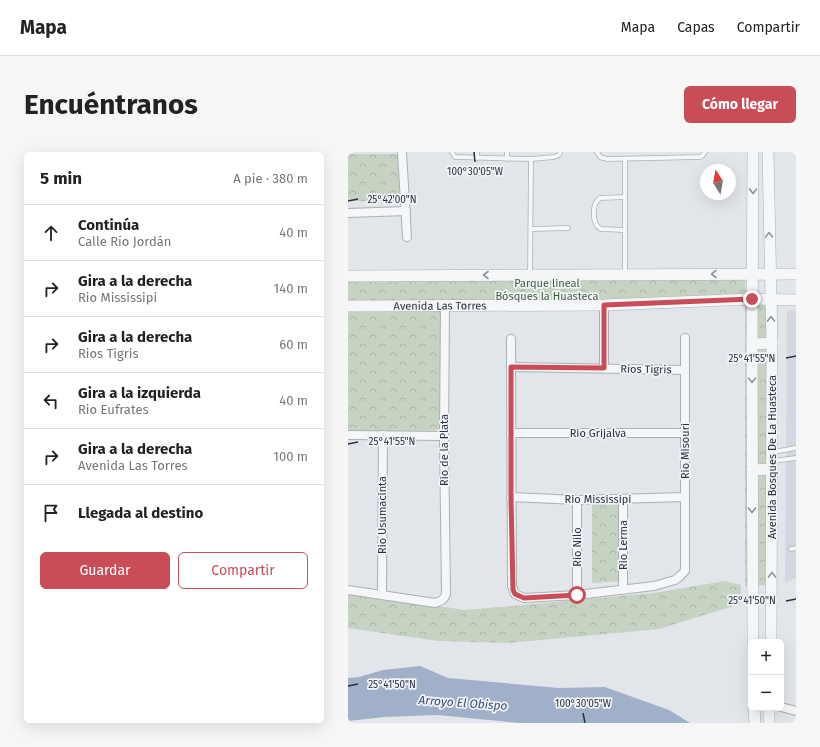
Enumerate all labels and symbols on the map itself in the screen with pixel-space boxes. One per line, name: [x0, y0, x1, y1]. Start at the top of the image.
north arrow: [700, 164, 736, 200]
text: 100°30'05"W: [447, 166, 504, 178]
one-way arrow: [749, 188, 757, 194]
text: 25°42'00"N: [367, 194, 417, 206]
one-way arrow: [765, 232, 773, 238]
one-way arrow: [711, 270, 717, 278]
one-way arrow: [483, 271, 489, 279]
park label: Parque lineal Bósques la Huasteca: [495, 277, 599, 303]
route end: [743, 290, 761, 308]
street label: Avenida Las Torres: [394, 299, 486, 313]
one-way arrow: [767, 316, 775, 322]
text: 25°41'55"N: [729, 353, 775, 365]
street label: Rios Tigris: [620, 363, 672, 376]
street label: Avenida Bosques De La Huasteca: [766, 375, 779, 539]
one-way arrow: [748, 377, 756, 383]
street label: Rio de la Plata: [438, 414, 451, 486]
street label: Rio Misouri: [679, 423, 692, 479]
street label: Rio Grijalva: [570, 427, 626, 440]
text: 25°41'55"N: [369, 436, 415, 448]
street label: Rio Usumacinta: [376, 476, 389, 554]
street label: Rio Mississipi: [565, 493, 631, 506]
one-way arrow: [748, 507, 756, 513]
street label: Rio Lerma: [617, 520, 630, 570]
street label: Rio Nilo: [571, 527, 584, 567]
one-way arrow: [768, 572, 776, 578]
route start: [568, 586, 586, 604]
text: 25°41'50"N: [728, 595, 776, 607]
text: 25°41'50"N: [368, 679, 416, 691]
water label: Arroyo El Obispo: [417, 693, 508, 713]
text: 100°30'05"W: [555, 698, 612, 710]

